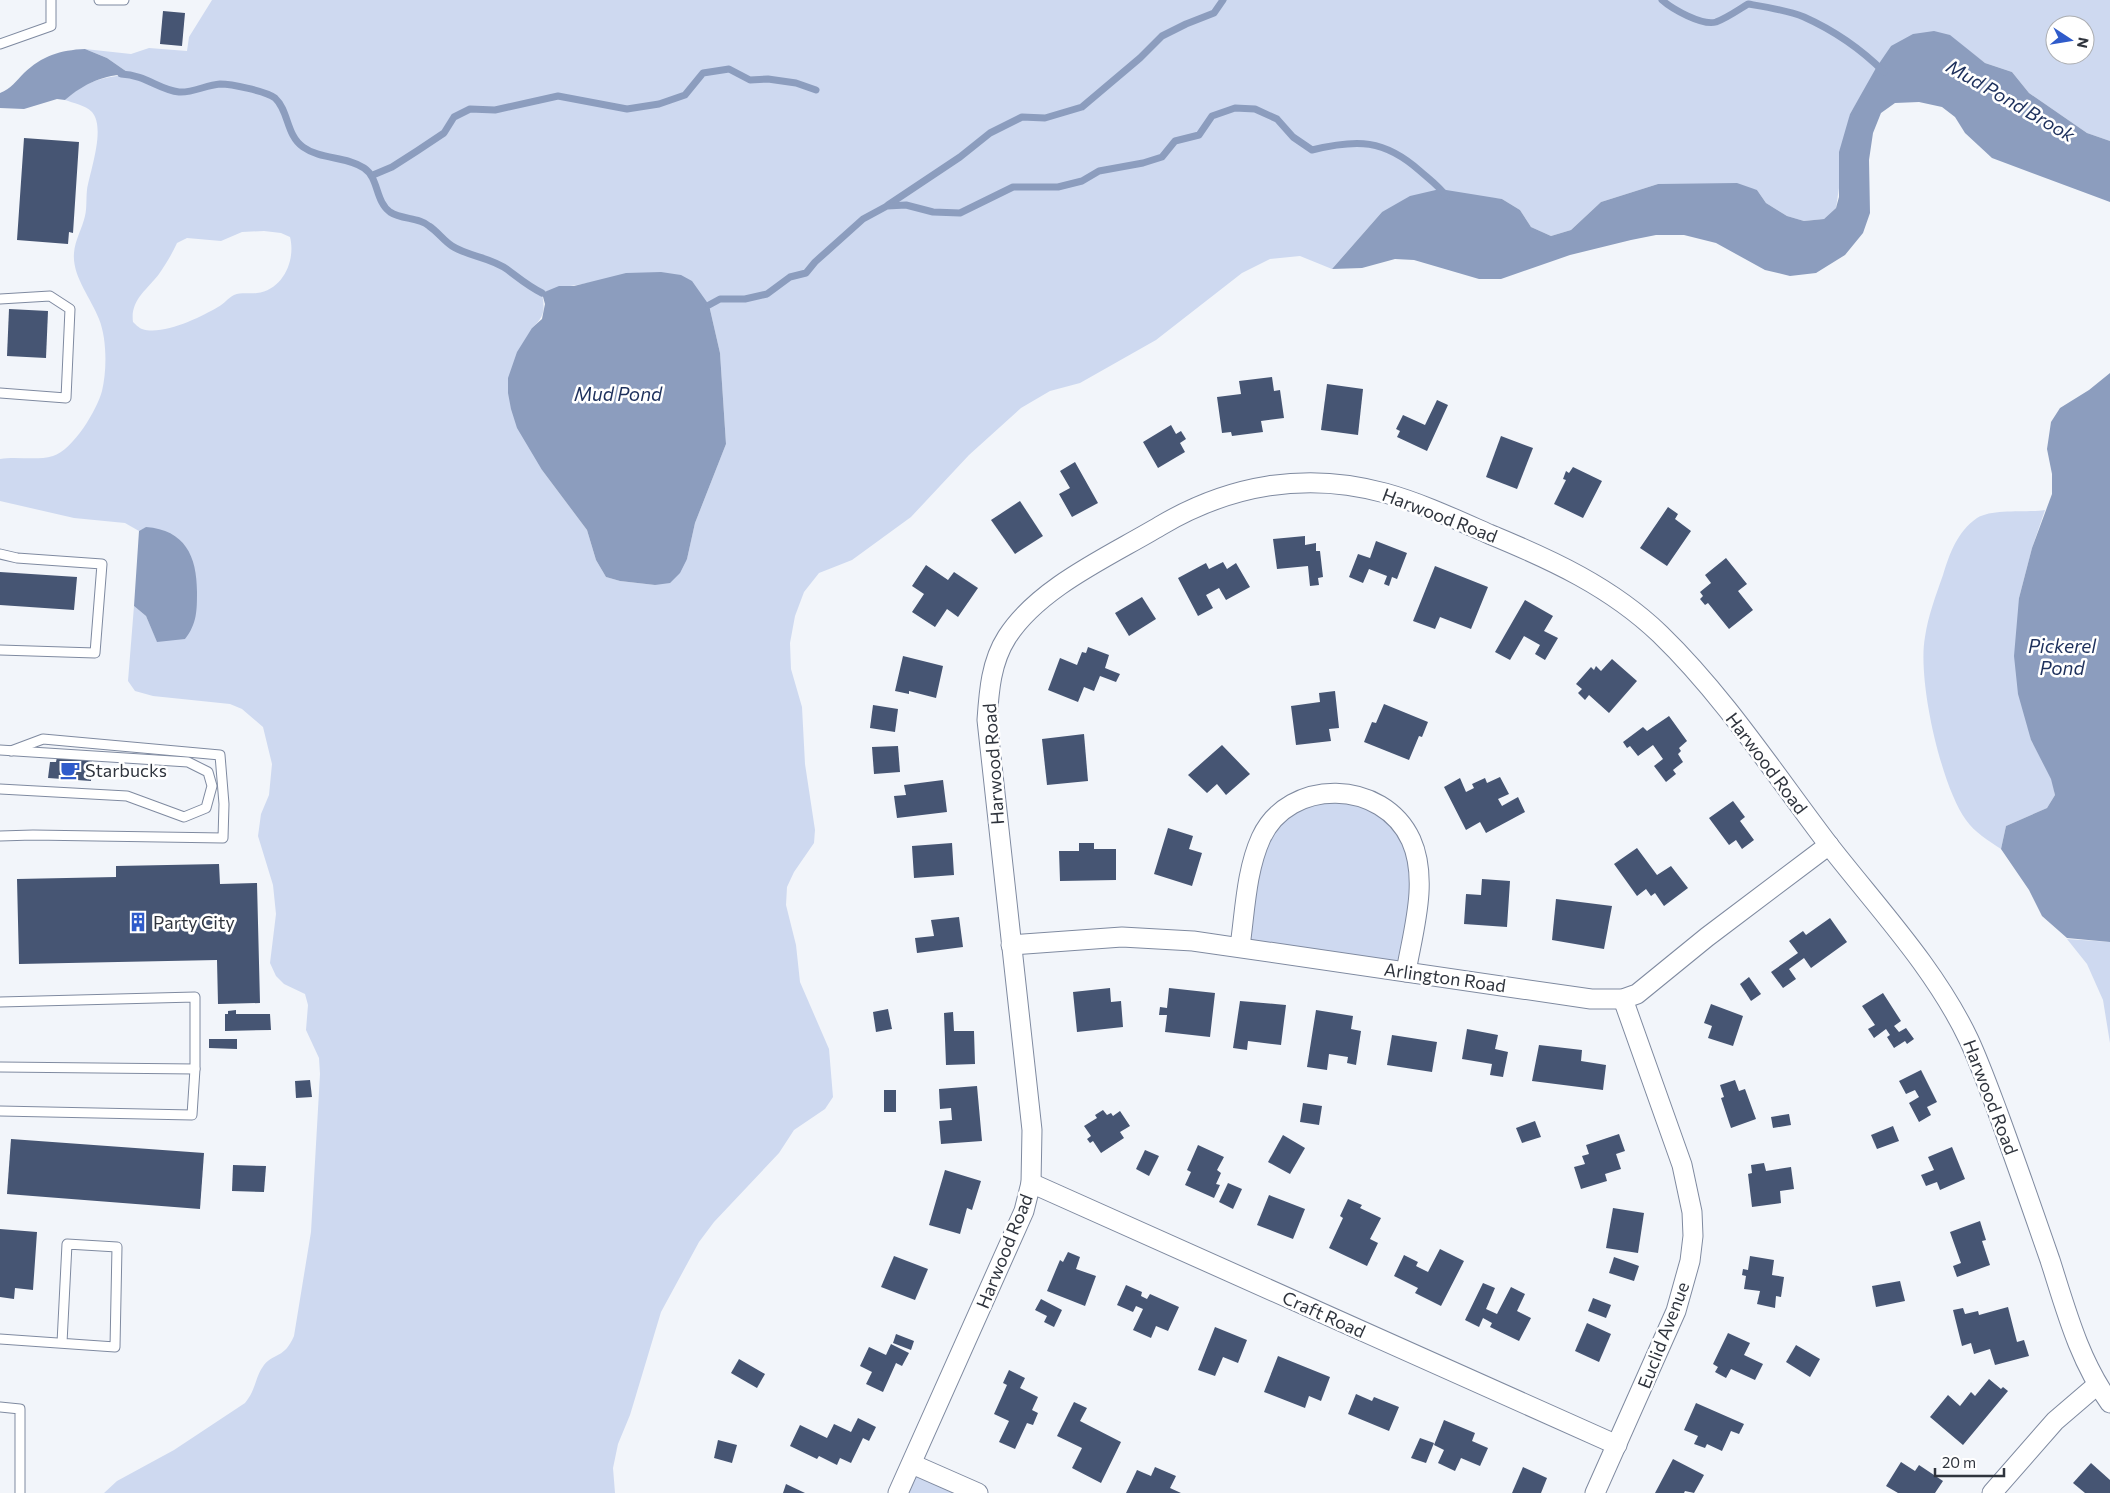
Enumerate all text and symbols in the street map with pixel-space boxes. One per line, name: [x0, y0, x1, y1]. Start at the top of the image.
north arrow: [2045, 15, 2095, 65]
text: N: [2074, 36, 2093, 50]
water label: Mud Pond Brook: [1943, 54, 2080, 146]
water label: Mud Pond: [574, 382, 663, 405]
street label: Harwood Road: [1379, 483, 1501, 547]
water label: Pickerel Pond: [2028, 634, 2097, 679]
street label: Harwood Road: [978, 703, 1008, 825]
street label: Harwood Road: [1722, 708, 1812, 818]
cafe icon: Starbucks: [59, 759, 81, 781]
place label: Starbucks: [85, 759, 167, 781]
building icon: Party City: [127, 911, 149, 933]
place label: Party City: [153, 911, 235, 933]
street label: Arlington Road: [1383, 958, 1507, 996]
street label: Harwood Road: [1959, 1036, 2023, 1158]
street label: Harwood Road: [971, 1191, 1037, 1311]
street label: Euclid Avenue: [1633, 1278, 1693, 1392]
street label: Craft Road: [1279, 1286, 1369, 1342]
scale bar: [1935, 1446, 2004, 1478]
text: 20 m: [1942, 1453, 1976, 1471]

